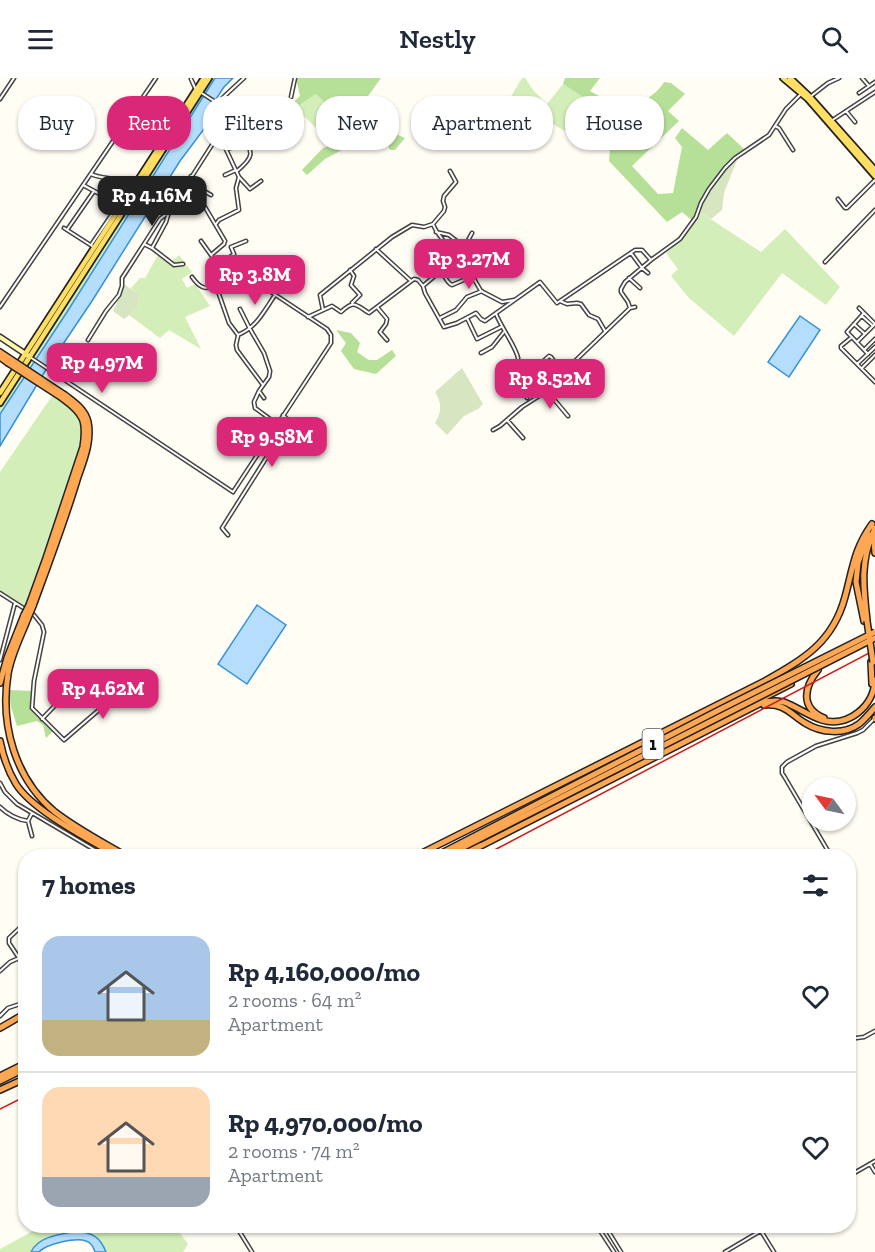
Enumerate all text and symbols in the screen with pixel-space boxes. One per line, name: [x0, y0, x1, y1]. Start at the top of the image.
icon: menu: [24, 23, 57, 56]
text: Nestly: [399, 23, 476, 55]
icon: search: [818, 23, 851, 56]
chip: Buy: [18, 96, 95, 150]
chip: Rent: [107, 96, 191, 150]
chip: Filters: [203, 96, 304, 150]
chip: New: [316, 96, 399, 150]
chip: Apartment: [411, 96, 553, 150]
chip: House: [565, 96, 664, 150]
pin: Rp 4.16M: [90, 176, 214, 227]
text: Rp 4.16M: [112, 183, 192, 207]
pin: Rp 3.27M: [407, 239, 531, 290]
text: Rp 3.27M: [428, 246, 510, 270]
pin: Rp 3.8M: [200, 255, 310, 306]
text: Rp 3.8M: [219, 262, 291, 286]
pin: Rp 4.97M: [40, 343, 164, 394]
text: Rp 4.97M: [61, 350, 143, 374]
pin: Rp 8.52M: [488, 359, 612, 410]
text: Rp 8.52M: [509, 366, 591, 390]
pin: Rp 9.58M: [210, 417, 334, 468]
text: Rp 9.58M: [231, 424, 313, 448]
pin: Rp 4.62M: [41, 669, 165, 720]
text: Rp 4.62M: [61, 676, 145, 700]
road number: 1: [642, 729, 664, 759]
north arrow: [802, 777, 856, 831]
map controls: [802, 777, 856, 831]
text: 7 homes: [42, 869, 136, 901]
icon: filters: [799, 869, 832, 902]
text: Rp 4,160,000/mo: [228, 956, 420, 988]
icon: home: [90, 960, 162, 1032]
icon: heart: [799, 980, 832, 1013]
text: 2 rooms · 64 m²: [228, 988, 361, 1012]
text: Apartment: [228, 1012, 323, 1036]
text: Rp 4,970,000/mo: [228, 1107, 423, 1139]
icon: home: [90, 1111, 162, 1183]
icon: heart: [799, 1131, 832, 1164]
text: 2 rooms · 74 m²: [228, 1139, 360, 1163]
text: Apartment: [228, 1163, 323, 1187]

